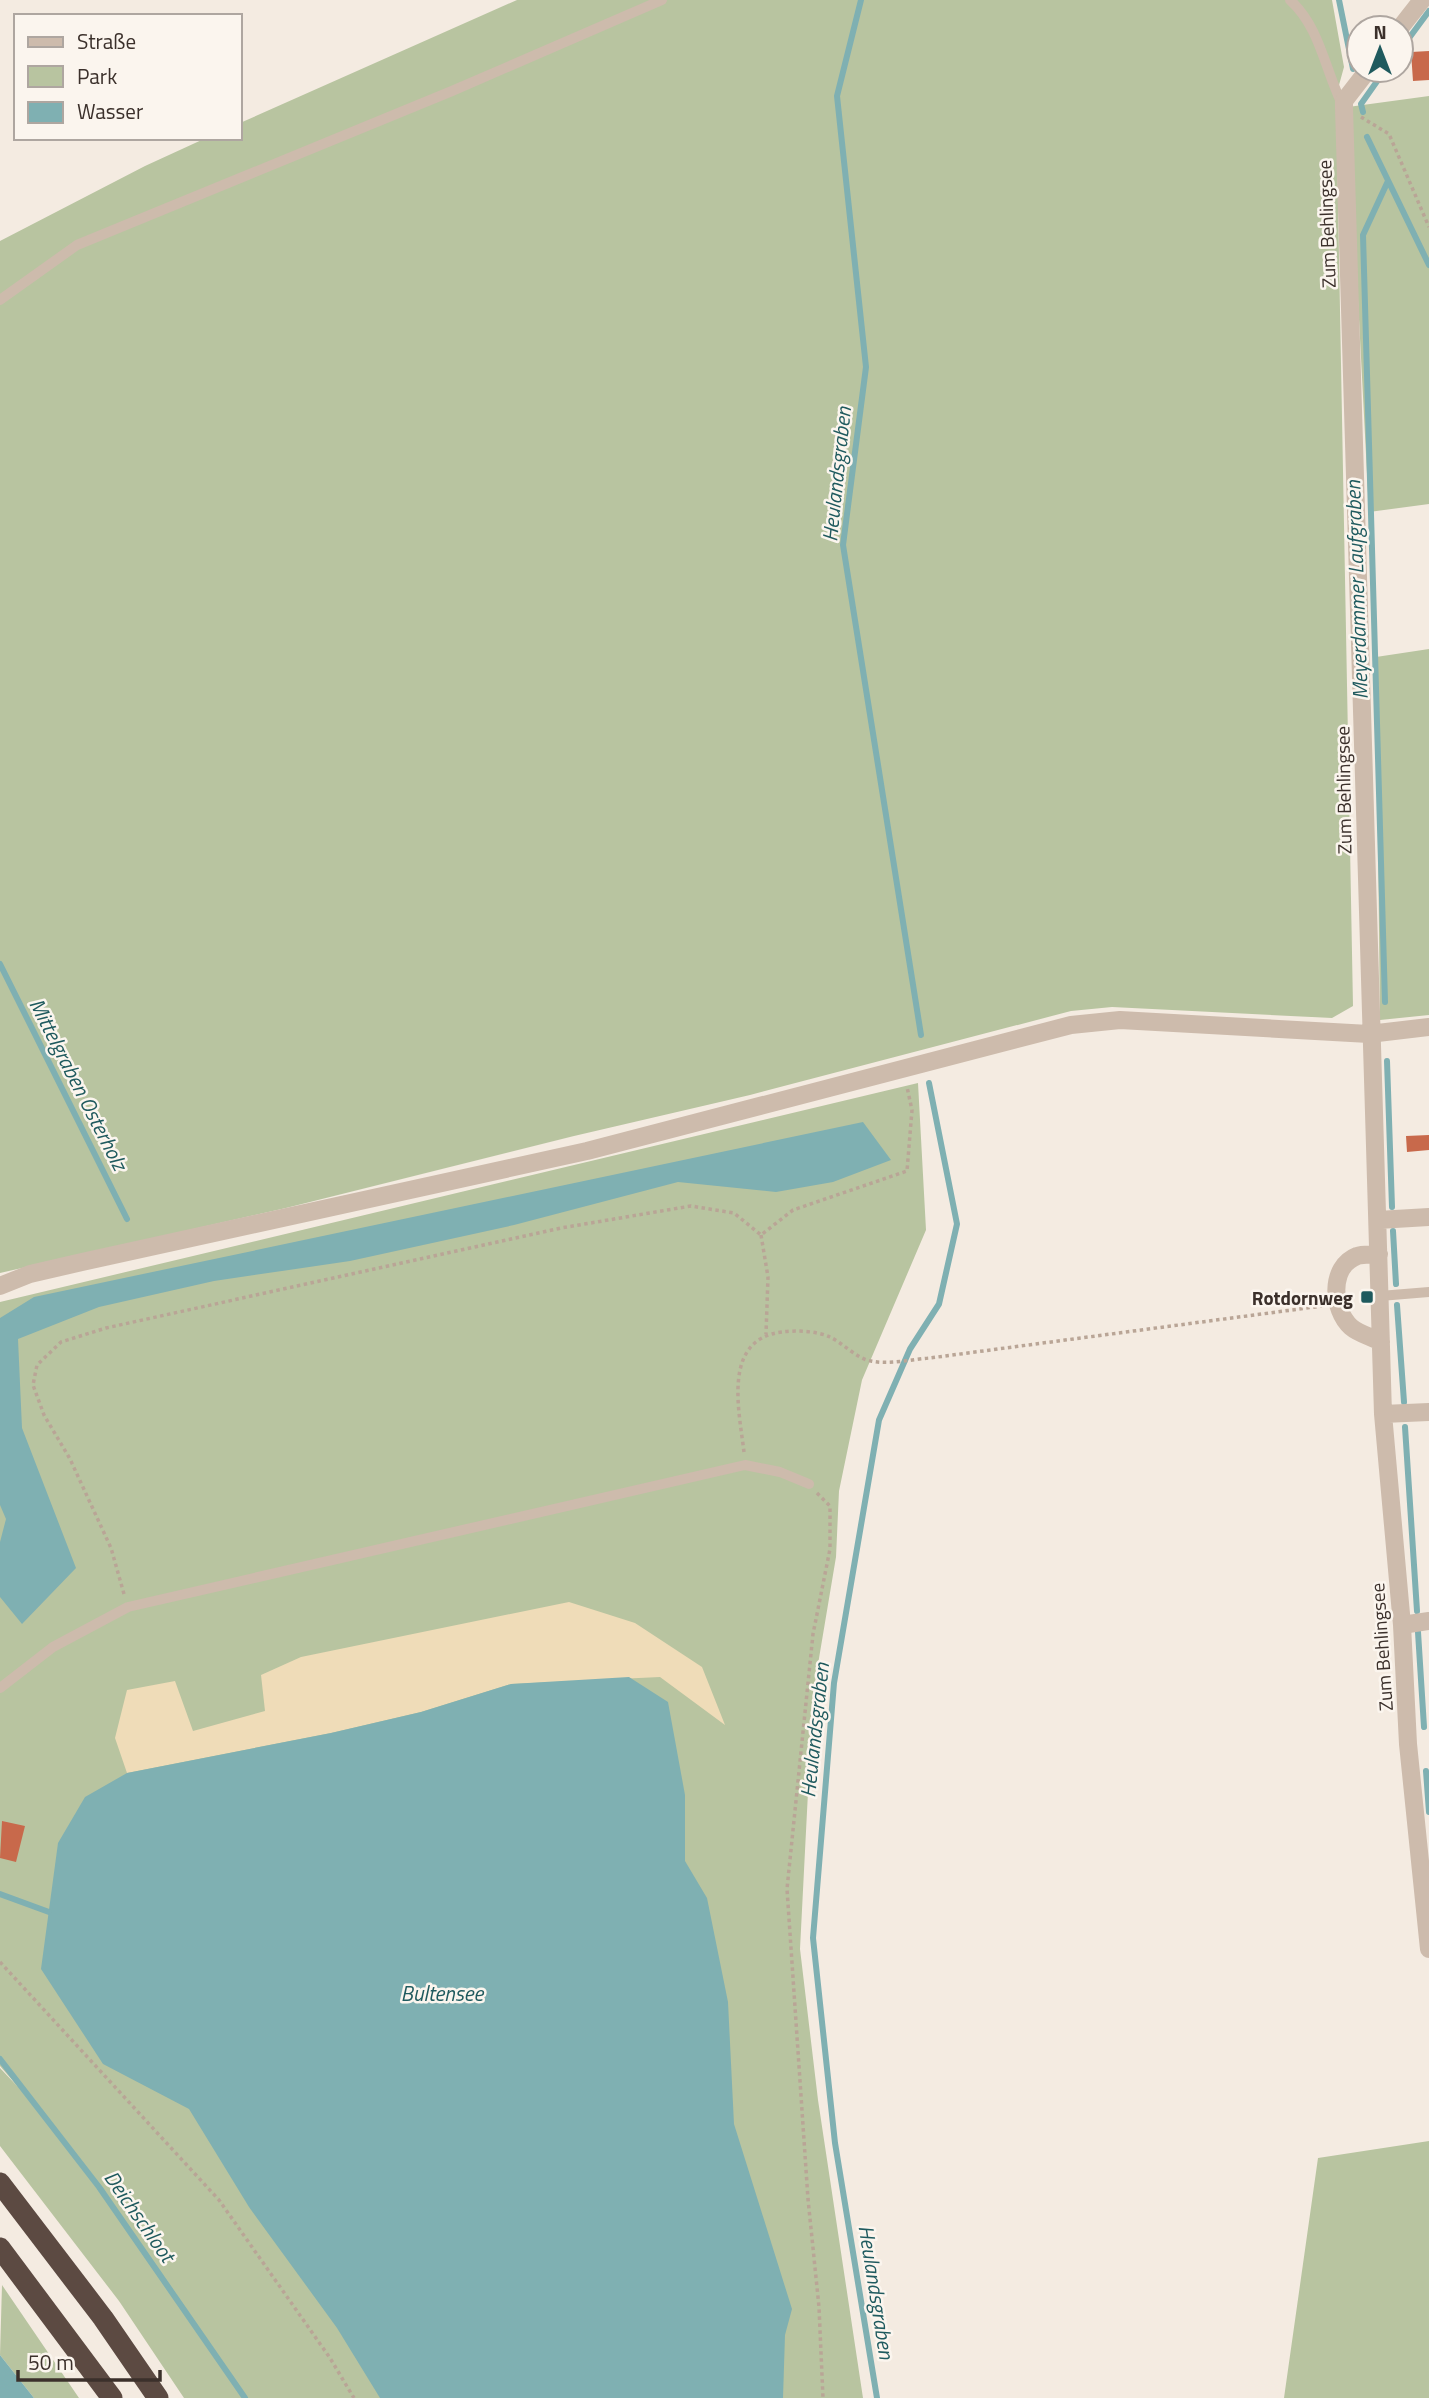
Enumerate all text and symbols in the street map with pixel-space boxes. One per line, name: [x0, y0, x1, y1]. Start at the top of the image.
legend: [14, 14, 242, 140]
north arrow: [1345, 14, 1415, 84]
text: N: [1373, 17, 1387, 46]
text: Straße: [77, 25, 136, 57]
text: Park: [77, 60, 117, 92]
text: Wasser: [77, 95, 143, 127]
street label: Zum Behlingsee: [1309, 159, 1343, 289]
water label: Heulandsgraben: [813, 404, 859, 543]
water label: Meyerdammer Laufgraben: [1336, 479, 1376, 700]
street label: Zum Behlingsee: [1327, 726, 1359, 854]
water label: Mittelgraben Osterholz: [22, 992, 137, 1178]
place label: Rotdornweg: [1252, 1283, 1353, 1312]
marker: Rotdornweg: [1359, 1289, 1375, 1305]
street label: Zum Behlingsee: [1362, 1582, 1400, 1712]
water label: Heulandsgraben: [791, 1660, 837, 1799]
water label: Bultensee: [401, 1977, 484, 2009]
water label: Deichschloot: [97, 2164, 185, 2270]
water label: Heulandsgraben: [851, 2223, 903, 2362]
scale bar: [18, 2338, 159, 2382]
text: 50 m: [28, 2346, 74, 2378]

